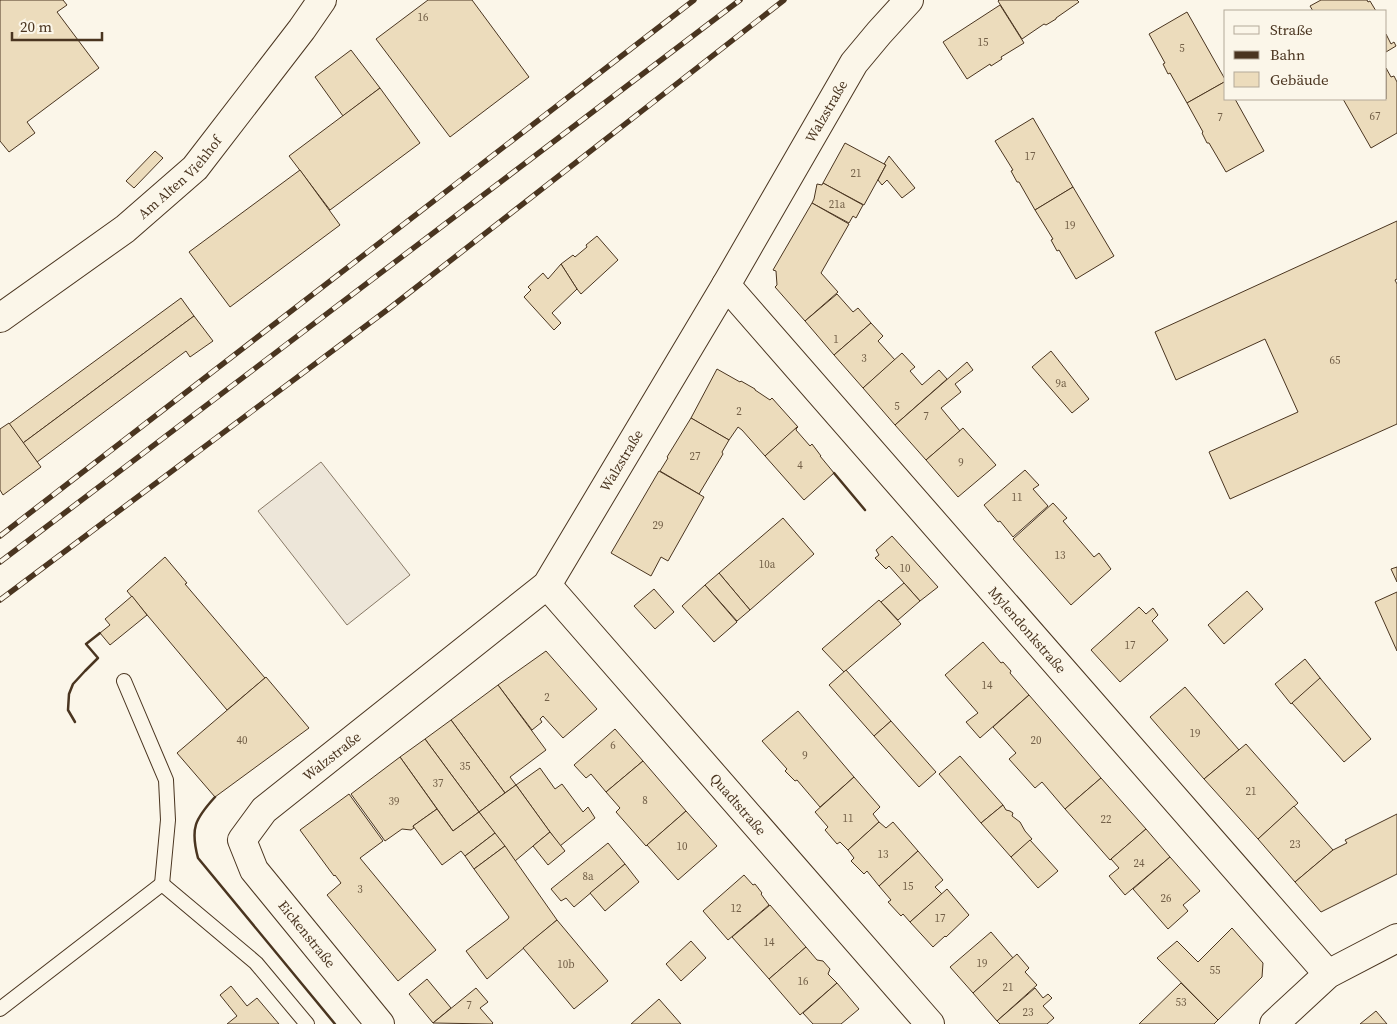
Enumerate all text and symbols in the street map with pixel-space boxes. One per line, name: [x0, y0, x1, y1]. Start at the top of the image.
scale bar: [12, 10, 102, 42]
house number: 16: [418, 10, 429, 25]
legend: [1224, 10, 1387, 100]
text: 20 m: [20, 16, 52, 37]
text: Straße: [1270, 19, 1313, 40]
house number: 15: [978, 35, 989, 50]
house number: 5: [1179, 41, 1185, 56]
text: Bahn: [1270, 44, 1305, 65]
text: Gebäude: [1270, 69, 1329, 90]
street label: Walzstraße: [800, 76, 852, 146]
house number: 67: [1370, 109, 1381, 124]
house number: 7: [1217, 110, 1223, 125]
street label: Am Alten Viehhof: [133, 131, 227, 224]
house number: 17: [1025, 149, 1036, 164]
house number: 21: [851, 166, 862, 181]
house number: 21a: [829, 197, 846, 212]
house number: 19: [1065, 218, 1076, 233]
house number: 1: [833, 332, 839, 347]
house number: 3: [861, 351, 867, 366]
house number: 65: [1330, 353, 1341, 368]
house number: 9a: [1055, 376, 1067, 391]
house number: 5: [894, 399, 900, 414]
house number: 2: [736, 404, 742, 419]
house number: 7: [923, 409, 929, 424]
street label: Walzstraße: [595, 426, 648, 495]
house number: 27: [690, 449, 701, 464]
house number: 9: [958, 455, 964, 470]
house number: 4: [797, 458, 803, 473]
house number: 11: [1012, 490, 1023, 505]
house number: 29: [653, 518, 664, 533]
house number: 13: [1055, 548, 1066, 563]
house number: 10a: [759, 557, 776, 572]
house number: 10: [900, 561, 911, 576]
street label: Mylendonkstraße: [984, 582, 1071, 678]
house number: 17: [1125, 638, 1136, 653]
house number: 14: [982, 678, 993, 693]
house number: 2: [544, 690, 550, 705]
house number: 19: [1190, 726, 1201, 741]
street label: Walzstraße: [298, 727, 365, 786]
house number: 40: [237, 733, 248, 748]
house number: 20: [1031, 733, 1042, 748]
house number: 6: [610, 738, 616, 753]
house number: 9: [802, 748, 808, 763]
house number: 35: [460, 759, 471, 774]
street label: Quadtstraße: [706, 769, 771, 840]
house number: 37: [433, 776, 444, 791]
house number: 21: [1246, 784, 1257, 799]
house number: 8: [642, 793, 648, 808]
house number: 39: [389, 794, 400, 809]
house number: 11: [843, 811, 854, 826]
house number: 22: [1101, 812, 1112, 827]
house number: 23: [1290, 837, 1301, 852]
house number: 10: [677, 839, 688, 854]
house number: 13: [878, 847, 889, 862]
house number: 24: [1134, 856, 1145, 871]
house number: 8a: [582, 869, 594, 884]
house number: 15: [903, 879, 914, 894]
house number: 3: [357, 882, 363, 897]
house number: 26: [1161, 891, 1172, 906]
street label: Eickenstraße: [274, 896, 340, 972]
house number: 12: [731, 901, 742, 916]
house number: 17: [935, 911, 946, 926]
house number: 14: [764, 935, 775, 950]
house number: 19: [977, 956, 988, 971]
house number: 10b: [557, 957, 575, 972]
house number: 55: [1210, 963, 1221, 978]
house number: 16: [798, 974, 809, 989]
house number: 21: [1003, 980, 1014, 995]
house number: 53: [1176, 995, 1187, 1010]
house number: 7: [466, 998, 472, 1013]
house number: 23: [1023, 1005, 1034, 1020]

